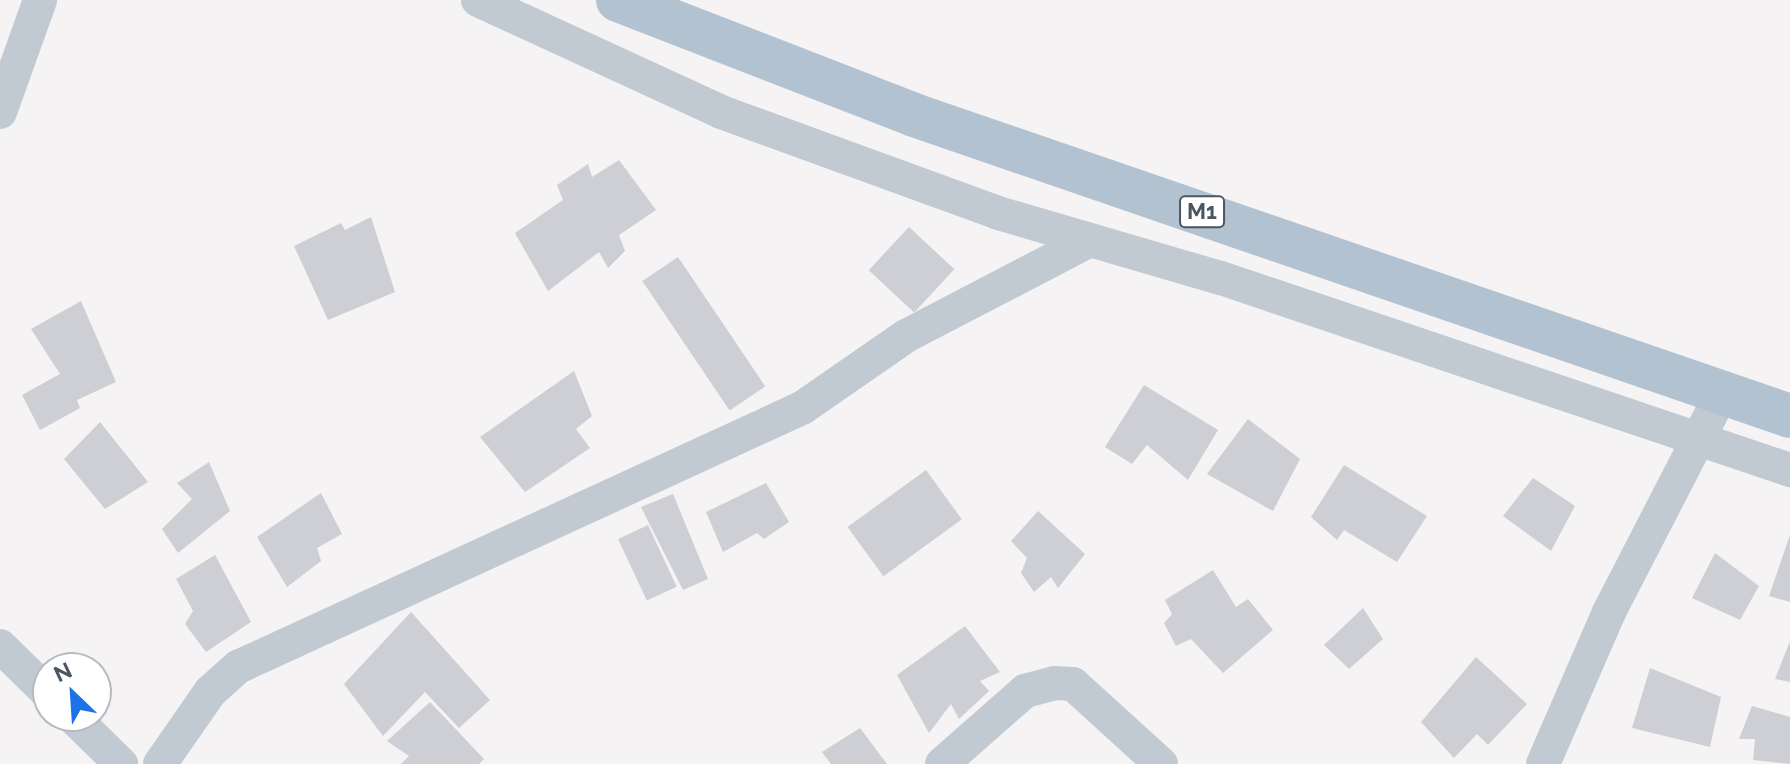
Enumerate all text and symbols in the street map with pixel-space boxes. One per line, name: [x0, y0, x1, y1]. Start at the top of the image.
road number: M1: [1178, 194, 1226, 230]
north arrow: [32, 652, 112, 732]
text: N: [50, 657, 76, 687]

